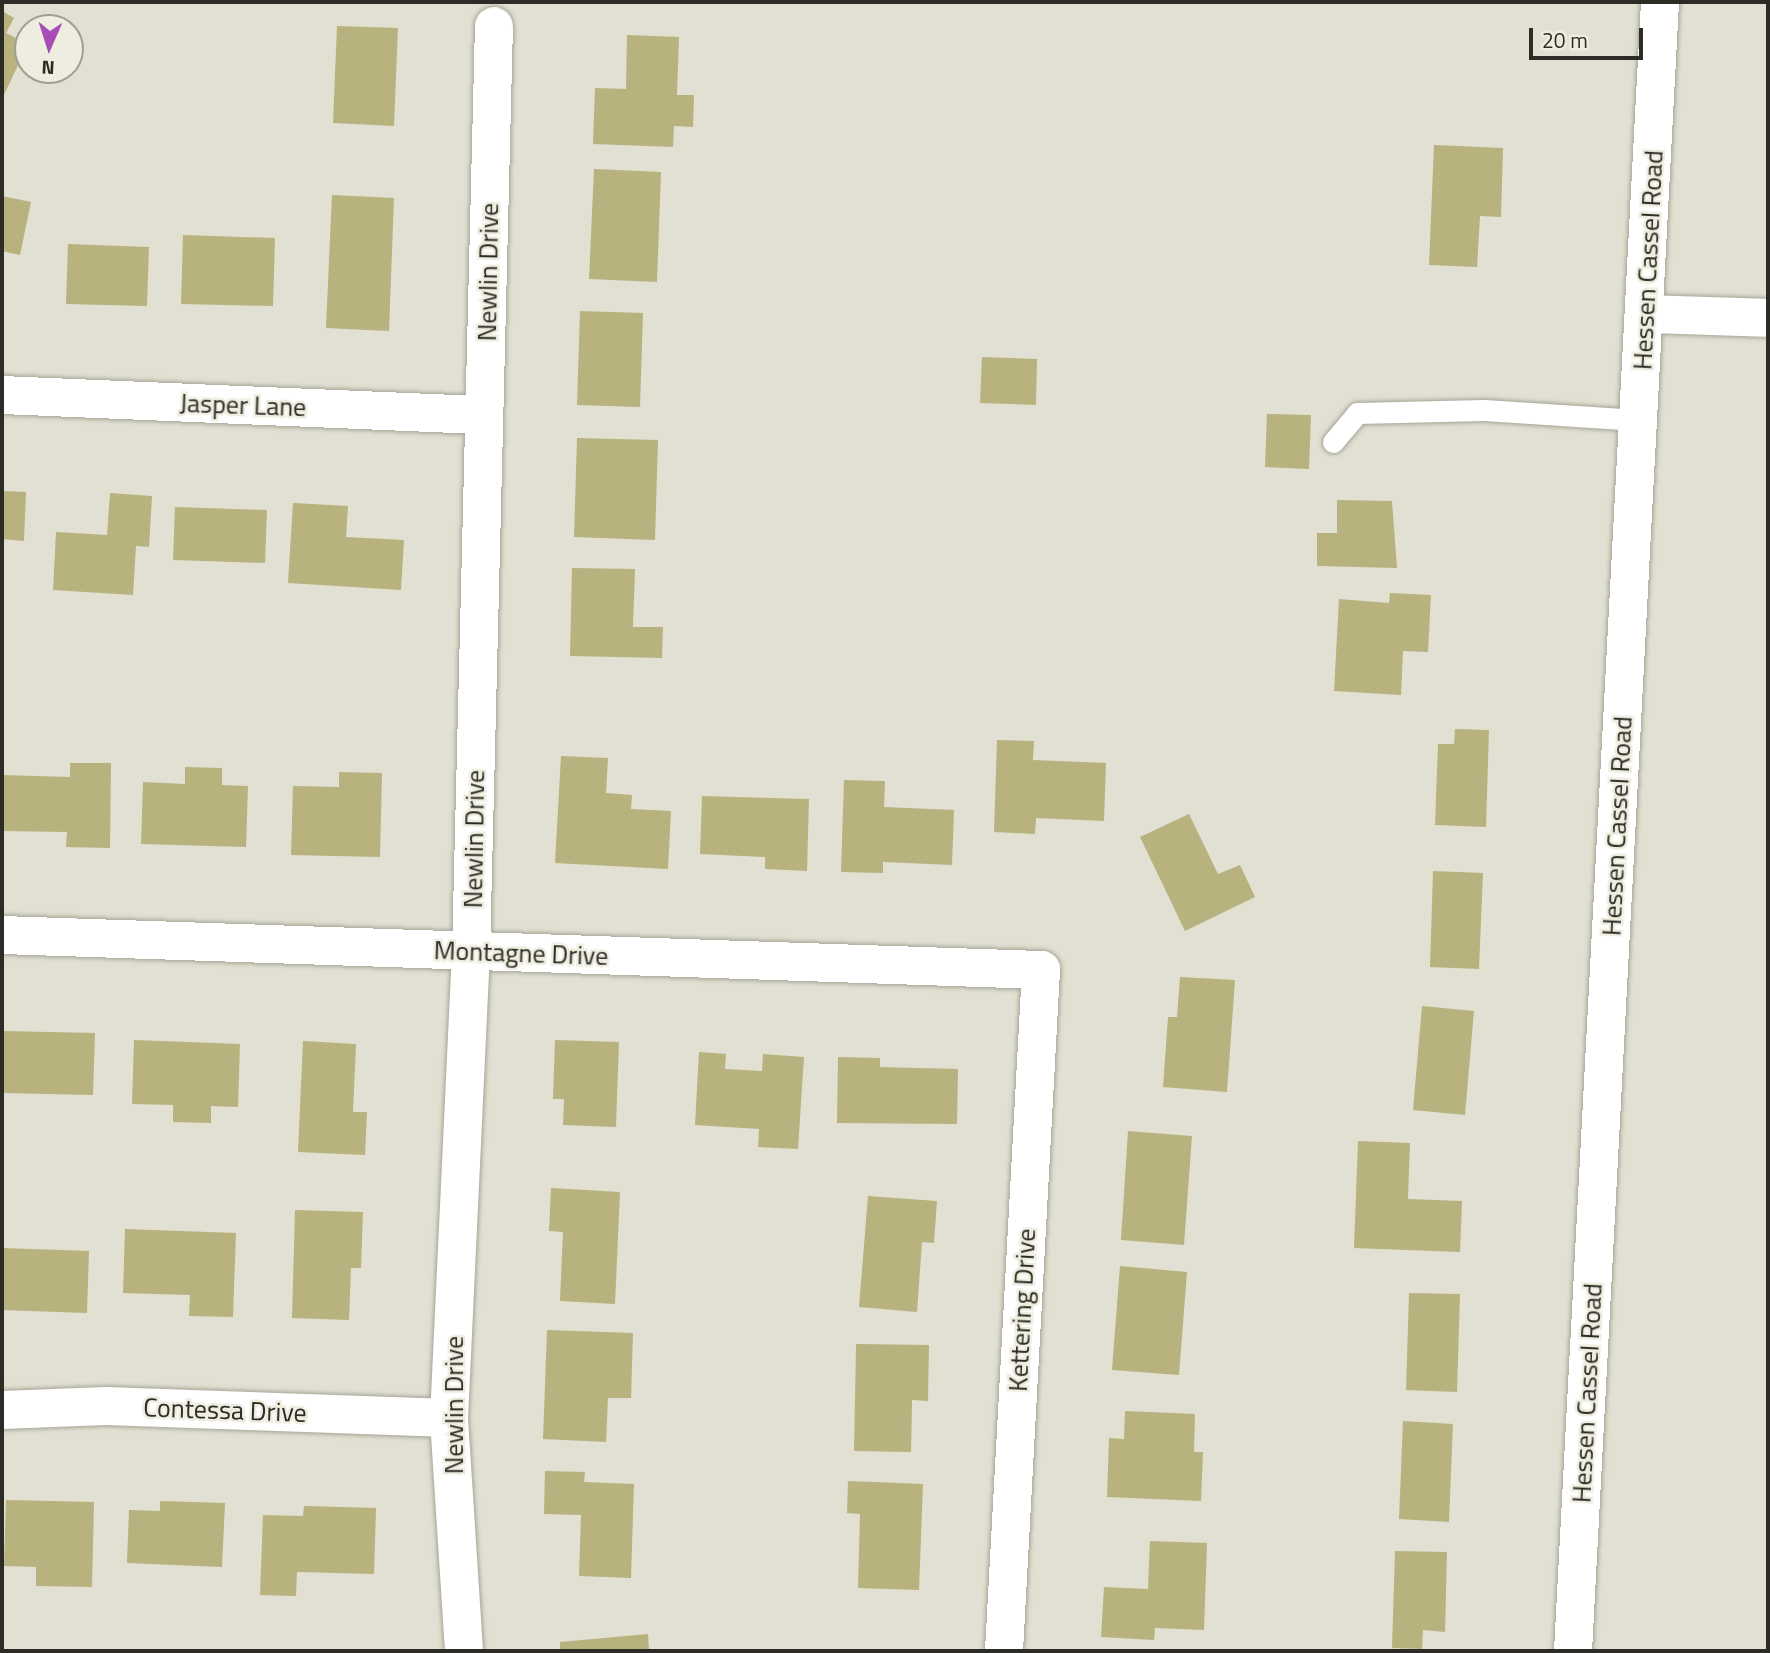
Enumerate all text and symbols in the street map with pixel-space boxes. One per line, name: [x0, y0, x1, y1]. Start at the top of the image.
north arrow: [14, 14, 84, 84]
scale bar: [1532, 14, 1646, 58]
text: 20 m: [1542, 24, 1588, 56]
text: N: [41, 54, 55, 83]
street label: Hessen Cassel Road: [1627, 149, 1669, 371]
street label: Newlin Drive: [471, 202, 505, 342]
street label: Jasper Lane: [179, 387, 307, 423]
street label: Hessen Cassel Road: [1596, 715, 1638, 937]
street label: Newlin Drive: [457, 769, 491, 909]
street label: Montagne Drive: [433, 934, 609, 972]
street label: Kettering Drive: [1002, 1228, 1042, 1392]
street label: Hessen Cassel Road: [1566, 1282, 1608, 1504]
street label: Newlin Drive: [438, 1336, 470, 1474]
street label: Contessa Drive: [143, 1392, 307, 1428]

